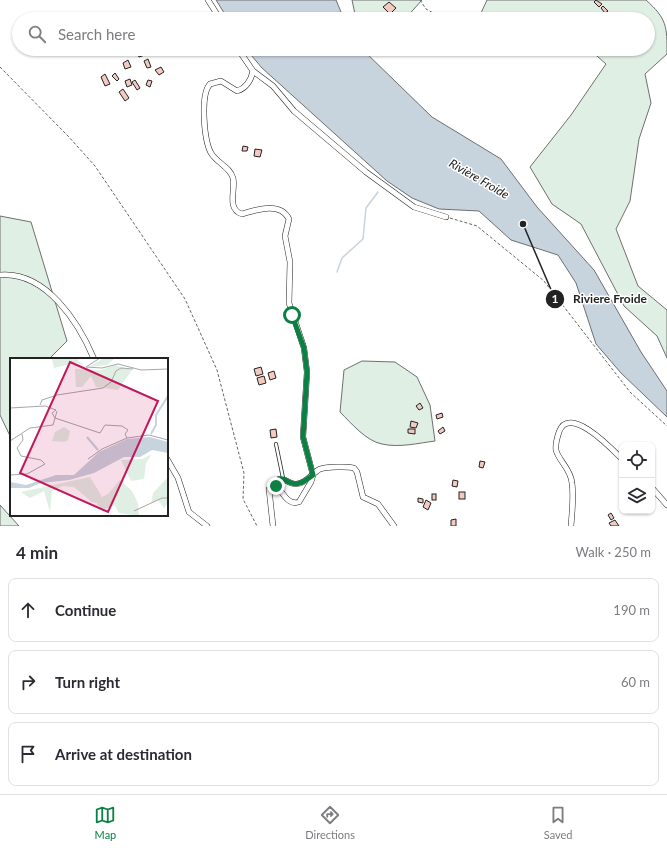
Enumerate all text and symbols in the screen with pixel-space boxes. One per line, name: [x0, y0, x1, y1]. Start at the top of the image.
search box: [12, 12, 655, 56]
icon: search: [26, 23, 48, 45]
text: Search here: [58, 25, 135, 43]
water label: Rivière Froide: [446, 155, 512, 202]
callout: Riviere Froide: [545, 287, 655, 311]
text: 1: [552, 291, 559, 306]
text: Riviere Froide: [573, 291, 648, 306]
route start: [283, 306, 301, 324]
inset map: [10, 358, 168, 516]
map controls: [619, 442, 655, 514]
button: locate: [619, 442, 655, 478]
route end: [267, 477, 285, 495]
button: layers: [619, 478, 655, 514]
text: 4 min: [16, 542, 58, 563]
text: Walk · 250 m: [575, 544, 651, 560]
icon: ahead: [17, 599, 39, 621]
text: Continue: [55, 601, 116, 619]
text: 190 m: [613, 602, 650, 618]
icon: right: [17, 671, 39, 693]
text: Turn right: [55, 673, 120, 691]
text: 60 m: [621, 674, 650, 690]
icon: arrive: [17, 743, 39, 765]
text: Arrive at destination: [55, 745, 192, 763]
tab: Map: [94, 804, 116, 841]
tab: Directions: [305, 804, 355, 841]
tab: Saved: [544, 804, 573, 841]

